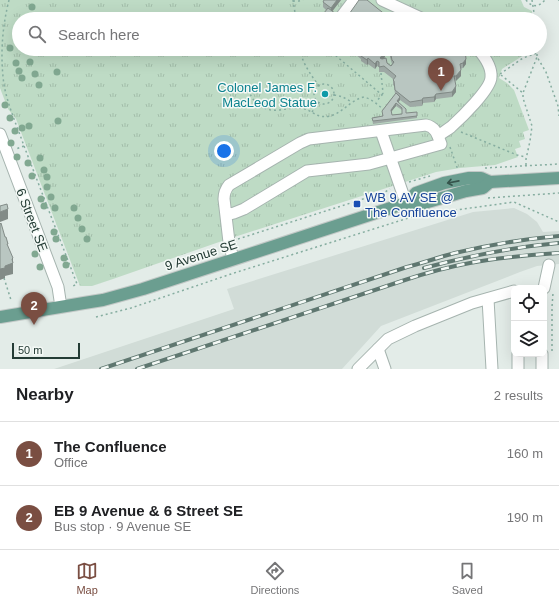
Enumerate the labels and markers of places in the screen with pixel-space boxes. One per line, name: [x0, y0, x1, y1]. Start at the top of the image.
pin: 1: [428, 58, 454, 91]
place label: Colonel James F. MacLeod Statue: [217, 80, 317, 110]
marker: Colonel James F. MacLeod Statue: [320, 89, 330, 99]
place label: WB 9 AV SE @ The Confluence: [365, 190, 457, 220]
marker: WB 9 AV SE @ The Confluence: [352, 199, 362, 209]
pin: 2: [21, 292, 47, 325]

